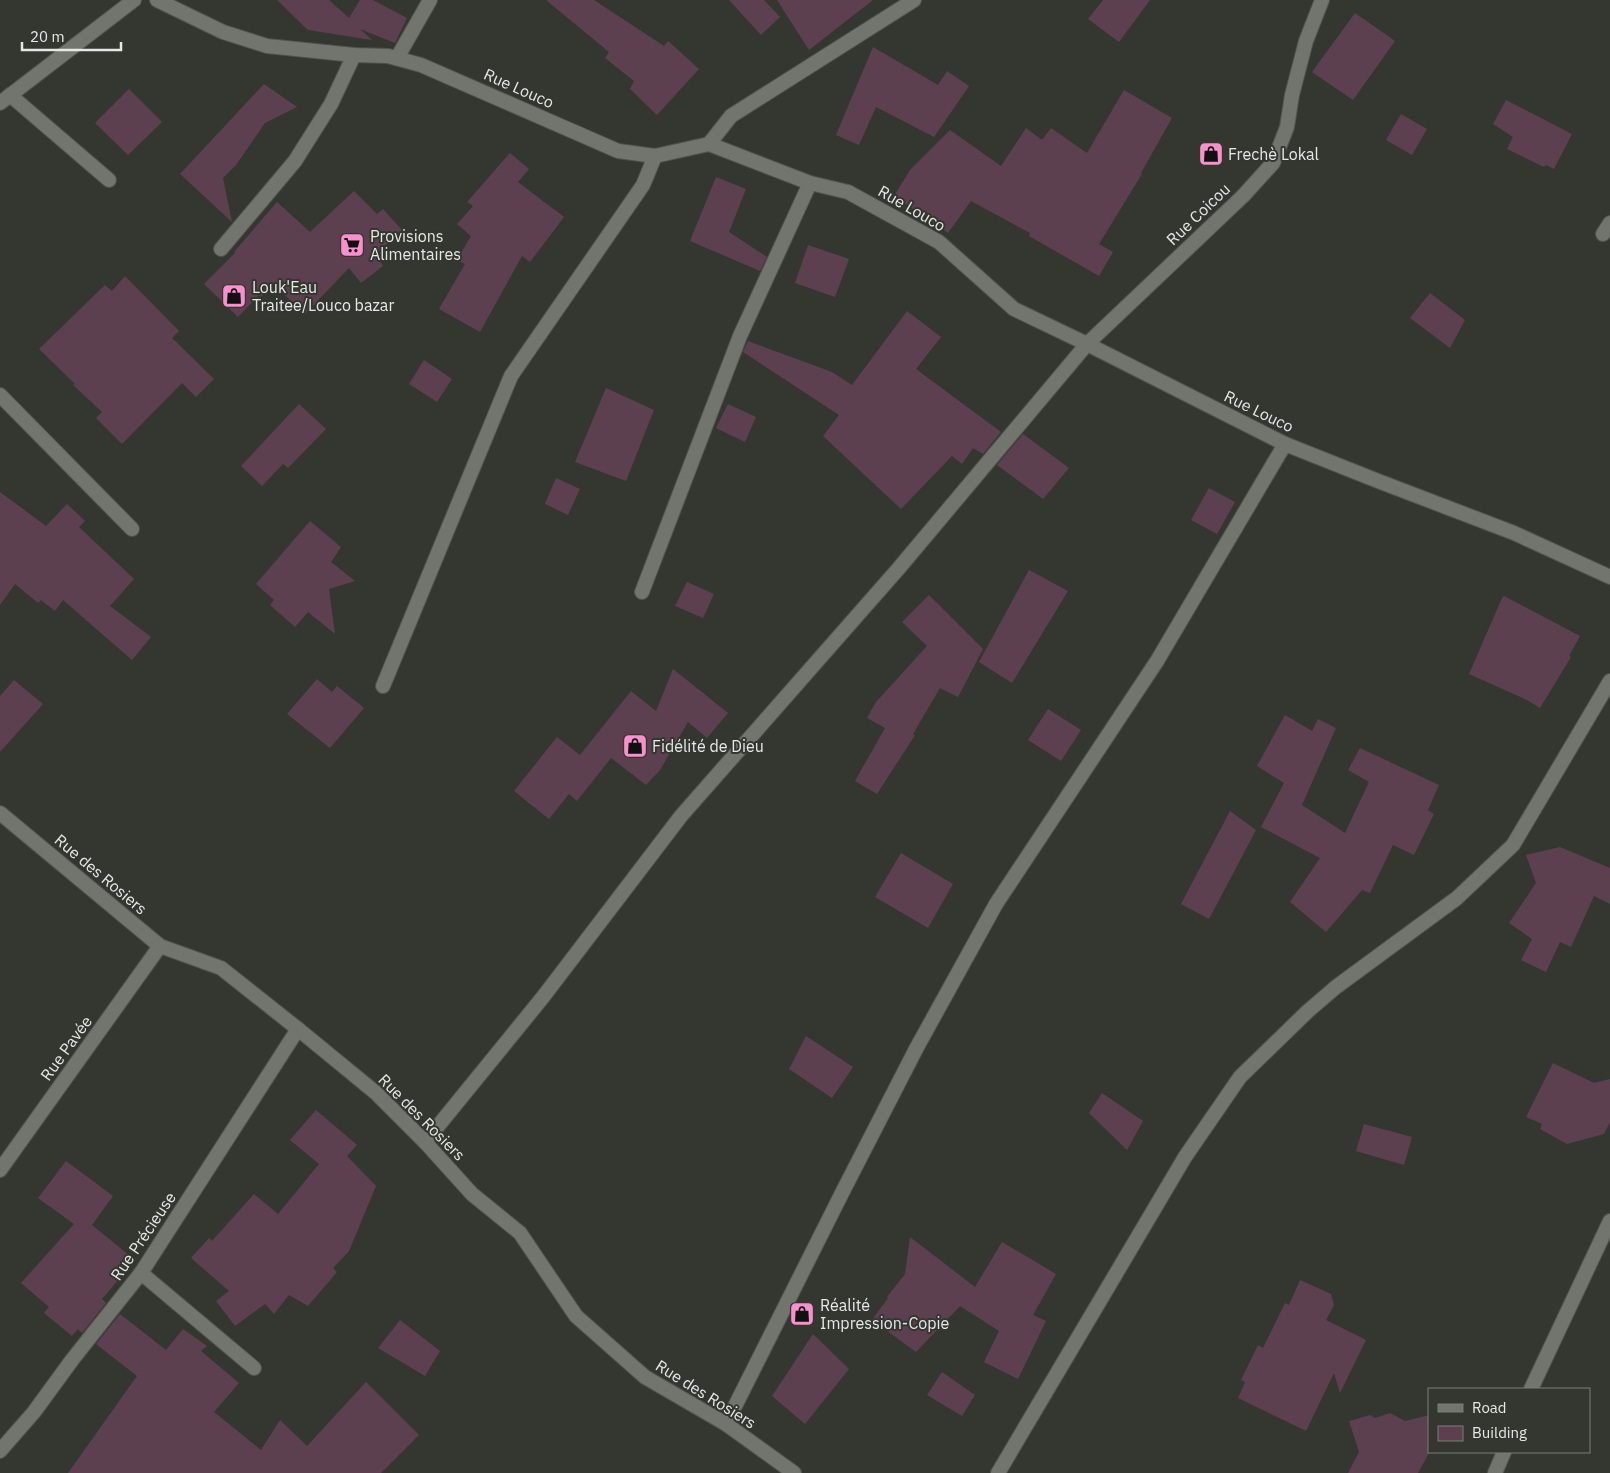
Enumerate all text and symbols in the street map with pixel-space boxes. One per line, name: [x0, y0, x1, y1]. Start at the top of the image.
scale bar: [22, 20, 121, 52]
text: 20 m: [30, 27, 65, 46]
street label: Rue Louco: [481, 64, 557, 112]
shop icon: Frechè Lokal: [1198, 141, 1224, 167]
place label: Frechè Lokal: [1228, 144, 1319, 164]
street label: Rue Coicou: [1162, 179, 1234, 249]
street label: Rue Louco: [875, 181, 949, 235]
place label: Provisions Alimentaires: [370, 226, 461, 264]
supermarket icon: Provisions Alimentaires: [339, 232, 365, 258]
place label: Louk'Eau Traitee/Louco bazar: [252, 277, 394, 315]
shop icon: Louk'Eau Traitee/Louco bazar: [221, 283, 247, 309]
street label: Rue Louco: [1221, 386, 1297, 436]
shop icon: Fidélité de Dieu: [622, 733, 648, 759]
place label: Fidélité de Dieu: [652, 736, 764, 756]
street label: Rue des Rosiers: [51, 829, 151, 919]
street label: Rue Pavée: [36, 1012, 96, 1084]
street label: Rue des Rosiers: [374, 1069, 470, 1165]
street label: Rue Précieuse: [106, 1188, 180, 1284]
place label: Réalité Impression-Copie: [820, 1295, 950, 1333]
shop icon: Réalité Impression-Copie: [789, 1301, 815, 1327]
street label: Rue des Rosiers: [652, 1355, 760, 1433]
legend: [1428, 1388, 1590, 1453]
text: Road: [1472, 1398, 1507, 1417]
text: Building: [1472, 1423, 1527, 1442]

